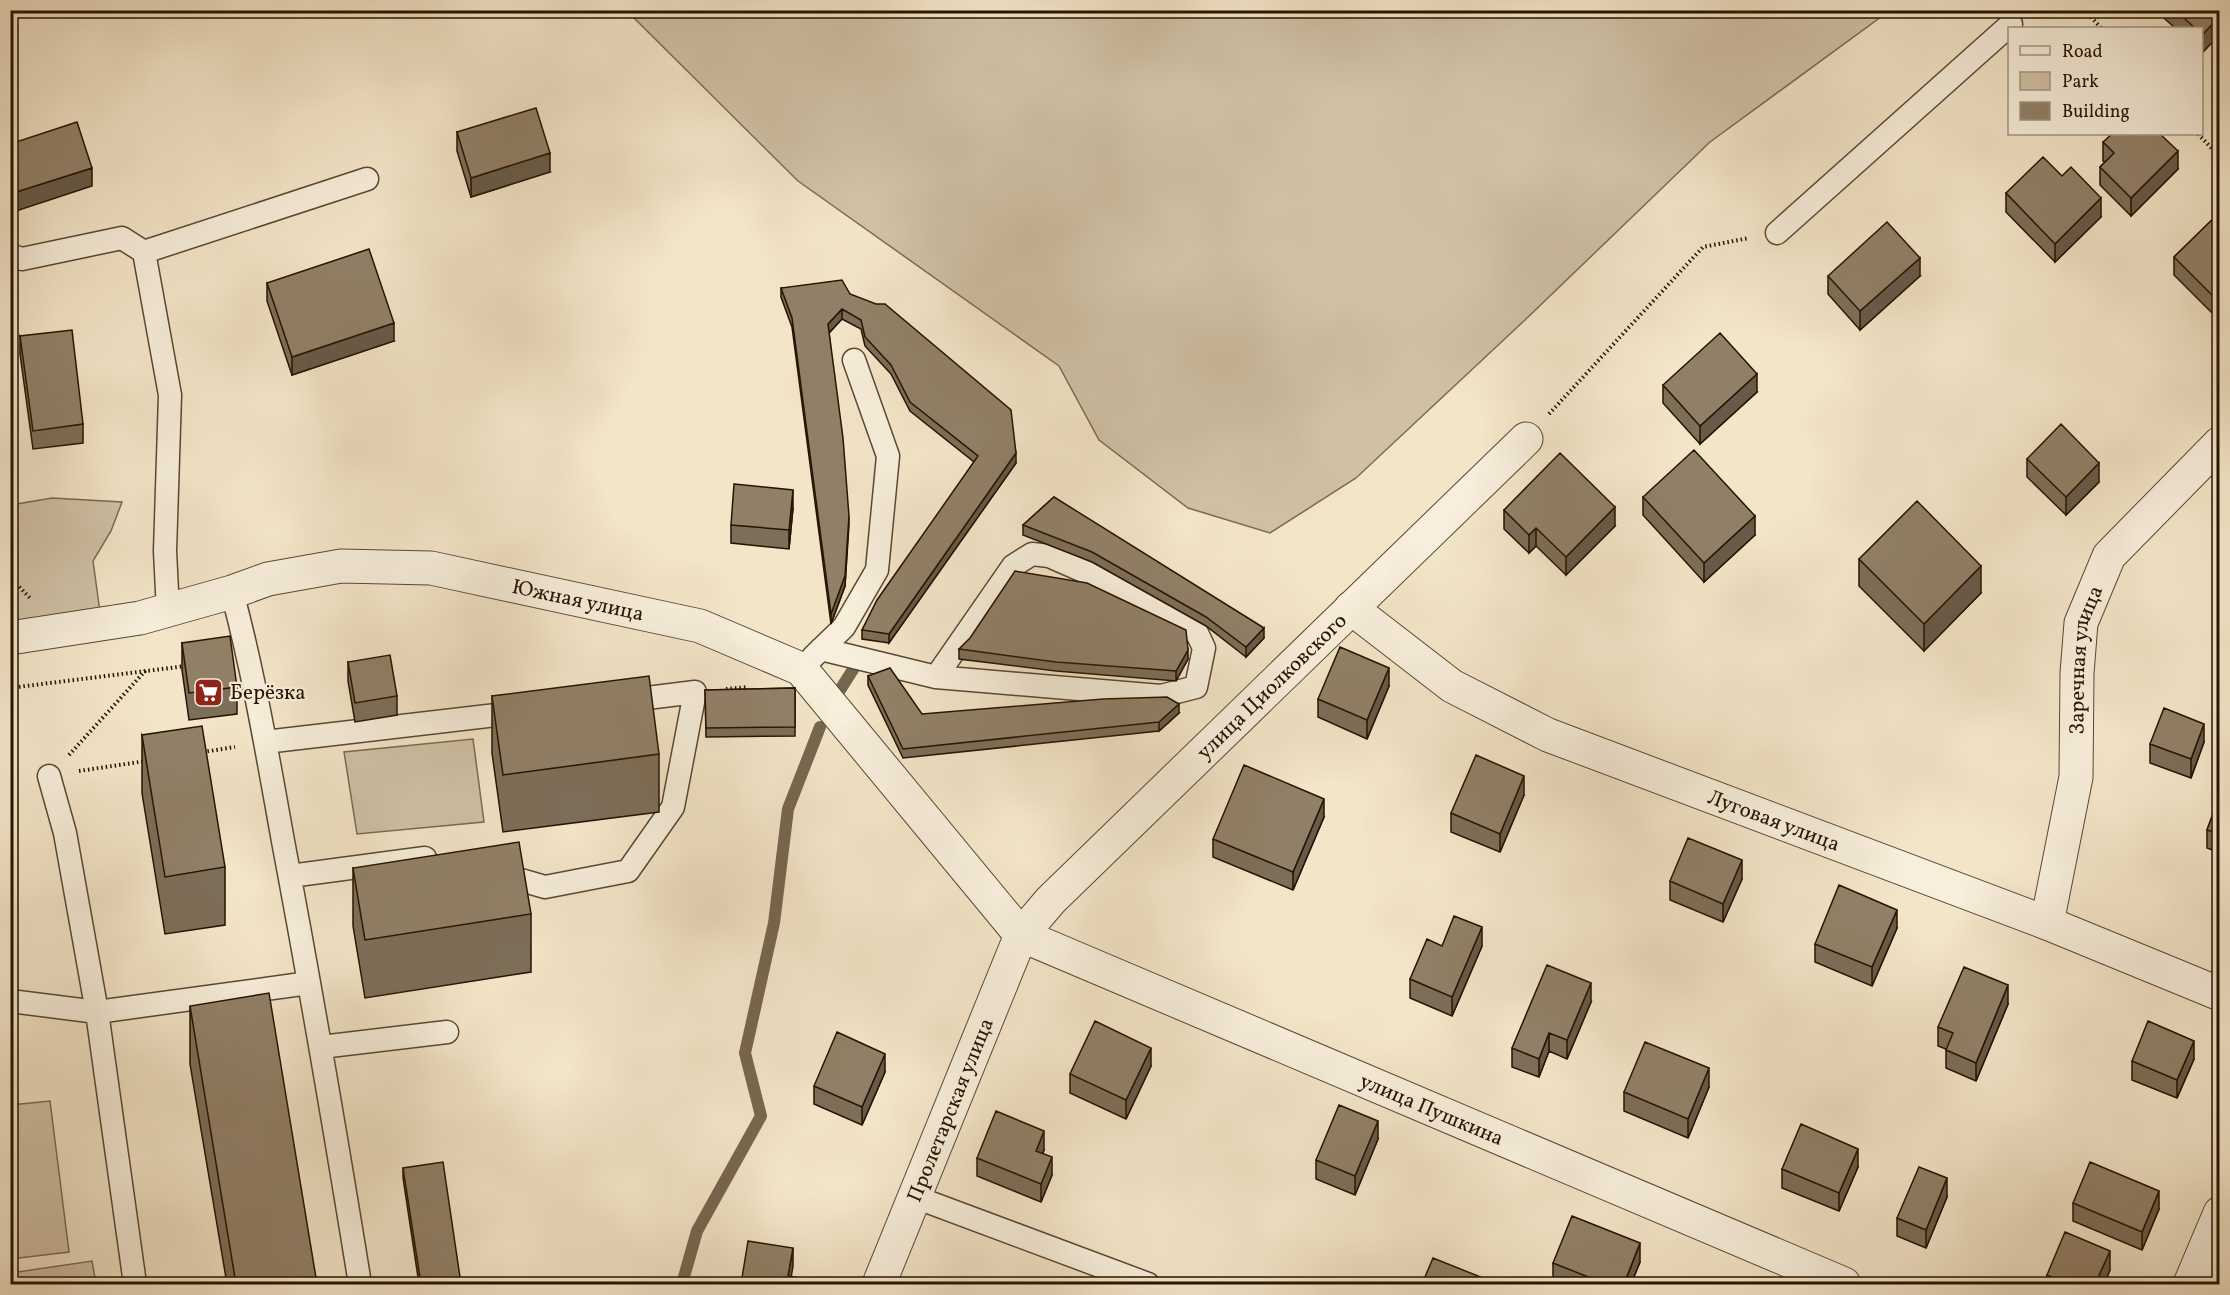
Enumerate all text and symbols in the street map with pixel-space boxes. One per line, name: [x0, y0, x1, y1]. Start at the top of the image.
legend: [2008, 27, 2203, 135]
text: Road: [2062, 40, 2103, 65]
text: Park: [2062, 70, 2099, 95]
text: Building: [2062, 100, 2130, 125]
street label: Южная улица: [509, 573, 646, 629]
street label: Заречная улица: [2063, 581, 2111, 735]
street label: улица Циолковского: [1191, 607, 1354, 767]
supermarket icon: Берёзка: [193, 676, 225, 708]
place label: Берёзка: [230, 679, 306, 708]
street label: Луговая улица: [1703, 783, 1844, 860]
street label: Пролетарская улица: [901, 1014, 1002, 1207]
street label: улица Пушкина: [1355, 1067, 1508, 1154]

